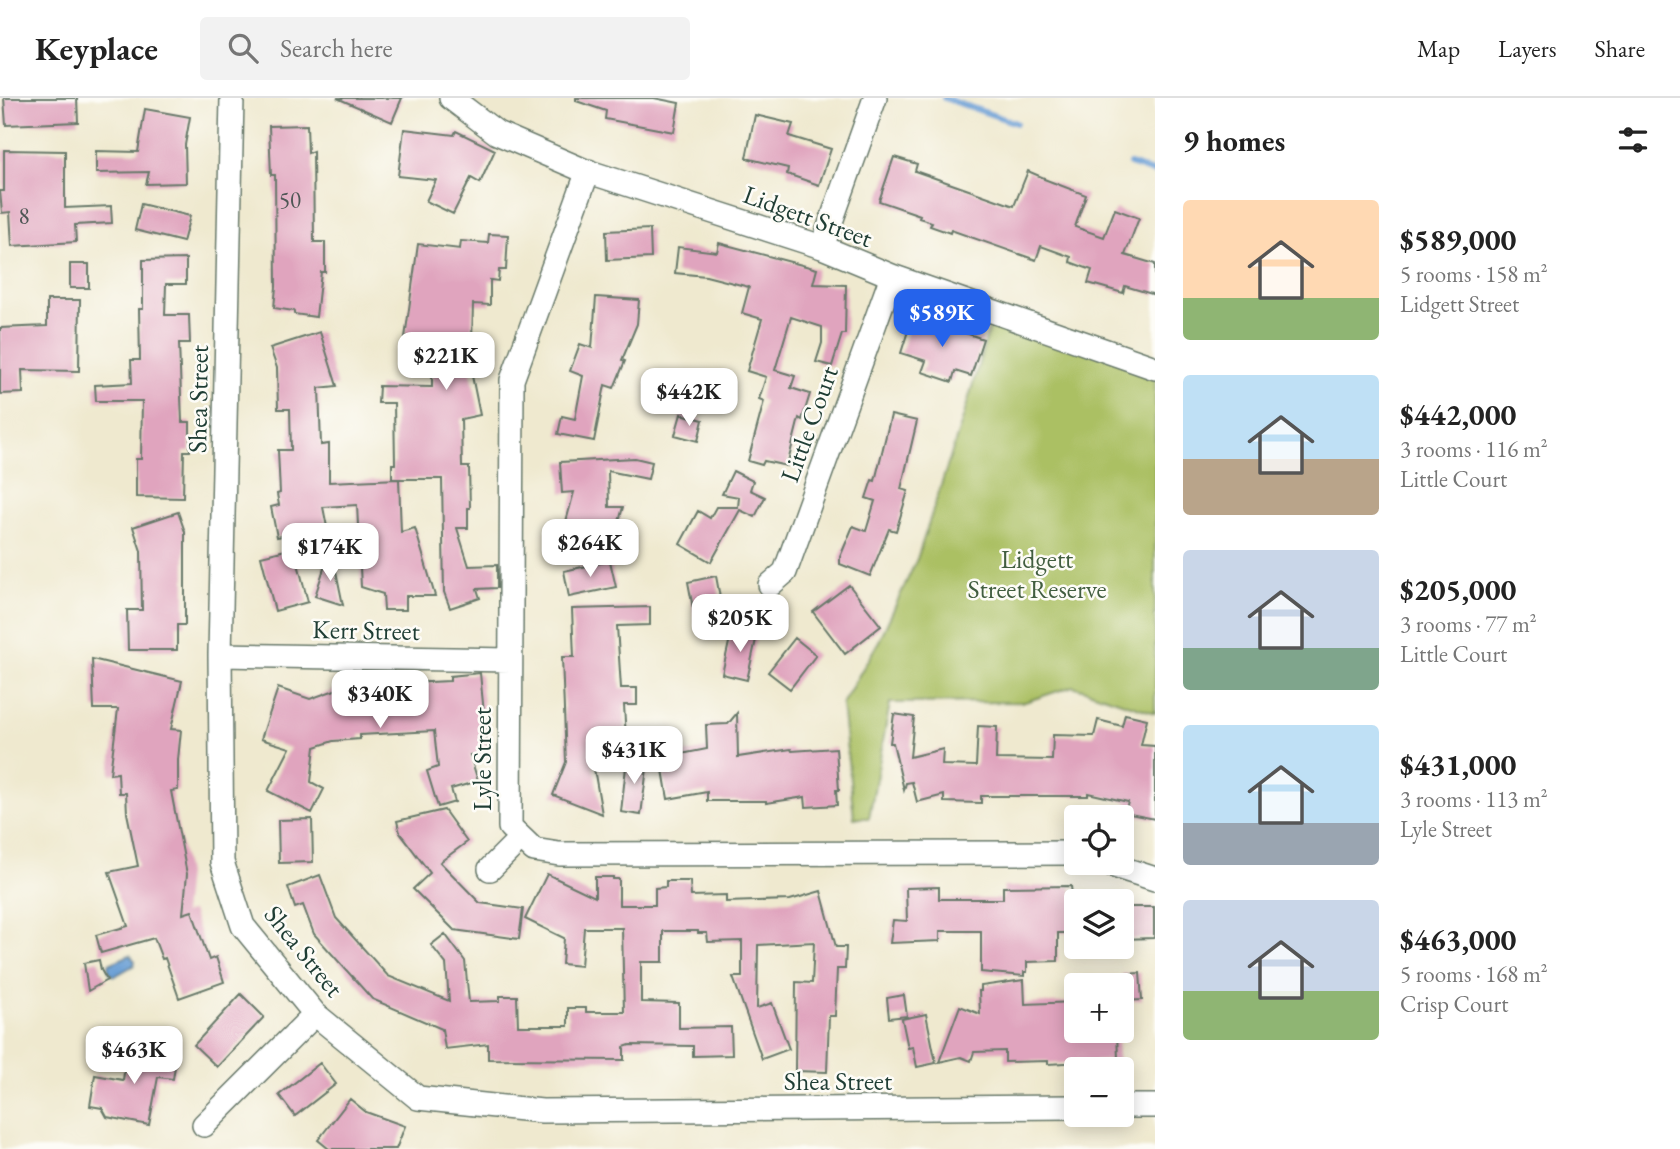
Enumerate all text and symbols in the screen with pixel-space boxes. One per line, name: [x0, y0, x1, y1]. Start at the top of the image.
search box: [200, 17, 690, 80]
text: Keyplace: [35, 27, 158, 70]
icon: search: [224, 29, 262, 67]
text: Search here: [280, 31, 393, 65]
text: Map: [1417, 33, 1460, 64]
text: Layers: [1498, 33, 1557, 64]
text: Share: [1595, 33, 1645, 64]
text: 9 homes: [1183, 121, 1285, 160]
icon: filters: [1614, 121, 1652, 159]
street label: Lidgett Street: [739, 177, 877, 255]
house number: 50: [279, 185, 301, 215]
house number: 8: [18, 201, 30, 231]
text: $589,000: [1400, 220, 1516, 259]
icon: home: [1239, 228, 1323, 312]
text: 5 rooms · 158 m²: [1400, 259, 1548, 289]
pin: $589K: [893, 289, 991, 349]
text: Lidgett Street: [1400, 289, 1519, 319]
text: $589K: [910, 297, 974, 327]
pin: $221K: [397, 332, 495, 392]
text: $221K: [414, 340, 478, 370]
street label: Shea Street: [180, 345, 216, 453]
street label: Little Court: [772, 361, 846, 487]
pin: $442K: [640, 368, 738, 428]
text: $442K: [657, 376, 721, 406]
text: $442,000: [1400, 395, 1516, 434]
icon: home: [1239, 403, 1323, 487]
text: 3 rooms · 116 m²: [1400, 434, 1548, 464]
text: Little Court: [1400, 464, 1507, 494]
pin: $264K: [541, 519, 639, 579]
pin: $174K: [281, 524, 379, 583]
text: $264K: [558, 527, 622, 557]
text: $174K: [298, 531, 362, 561]
park label: Lidgett Street Reserve: [967, 542, 1107, 606]
text: $205,000: [1400, 570, 1516, 609]
icon: home: [1239, 578, 1323, 662]
pin: $205K: [691, 594, 789, 654]
text: $205K: [708, 602, 772, 632]
text: 3 rooms · 77 m²: [1400, 609, 1537, 639]
street label: Kerr Street: [312, 612, 420, 648]
text: Little Court: [1400, 639, 1507, 669]
pin: $340K: [331, 670, 429, 730]
text: $340K: [348, 678, 412, 708]
street label: Lyle Street: [465, 707, 499, 811]
pin: $431K: [585, 726, 683, 786]
text: $431K: [602, 734, 666, 764]
text: $431,000: [1400, 745, 1516, 784]
icon: home: [1239, 753, 1323, 837]
text: 3 rooms · 113 m²: [1400, 784, 1548, 814]
map controls: [1064, 805, 1134, 1127]
button: locate: [1064, 805, 1134, 875]
text: Lyle Street: [1400, 814, 1492, 844]
button: layers: [1064, 889, 1134, 959]
street label: Shea Street: [257, 898, 351, 1004]
text: $463,000: [1400, 920, 1516, 959]
icon: home: [1239, 928, 1323, 1012]
text: 5 rooms · 168 m²: [1400, 959, 1548, 989]
button: +: [1064, 973, 1134, 1043]
text: Crisp Court: [1400, 989, 1508, 1019]
pin: $463K: [85, 1026, 183, 1086]
text: $463K: [102, 1034, 166, 1064]
button: −: [1064, 1057, 1134, 1127]
street label: Shea Street: [784, 1064, 892, 1098]

